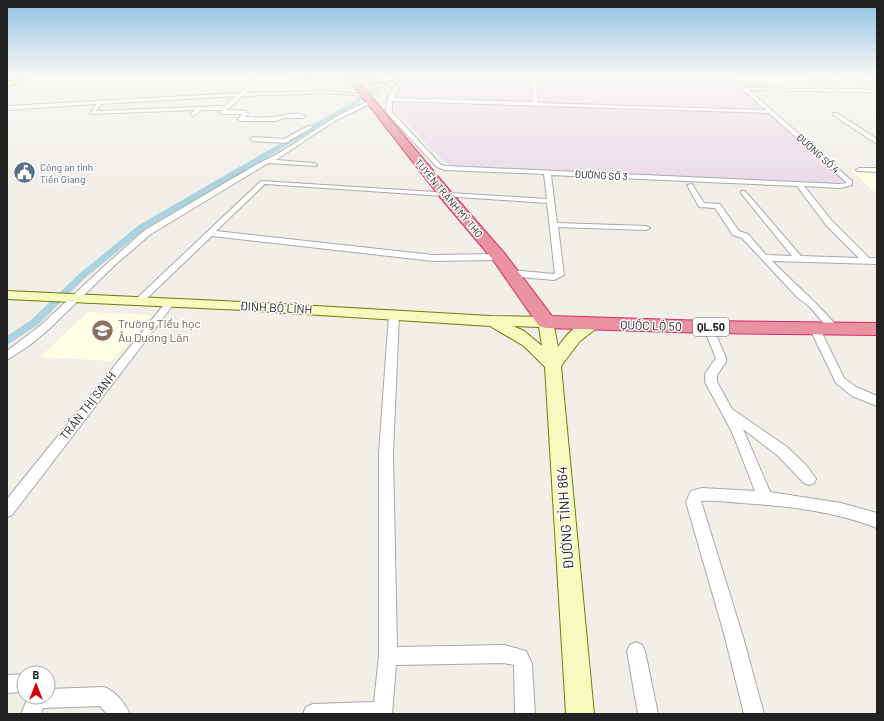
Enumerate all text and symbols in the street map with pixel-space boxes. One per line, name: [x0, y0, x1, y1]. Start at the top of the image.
street label: ĐƯỜNG SỐ 4: [794, 131, 842, 175]
street label: TUYẾN TRÁNH MỸ THO: [412, 156, 486, 240]
public building icon: Công an tỉnh Tiền Giang: [11, 160, 37, 186]
place label: Công an tỉnh Tiền Giang: [40, 161, 93, 185]
street label: ĐƯỜNG SỐ 3: [574, 168, 628, 182]
street label: ĐINH BỘ LĨNH: [239, 298, 313, 316]
place label: Trường Tiểu học Âu Dương Lân: [118, 316, 201, 344]
street label: QUỐC LỘ 50: [620, 317, 682, 333]
school or university icon: Trường Tiểu học Âu Dương Lân: [89, 318, 115, 344]
road number: QL.50: [693, 318, 729, 336]
street label: TRẦN THỊ SANH: [56, 368, 118, 442]
street label: ĐƯỜNG TỈNH 864: [552, 466, 577, 570]
north arrow: [16, 665, 56, 705]
text: B: [33, 668, 40, 681]

